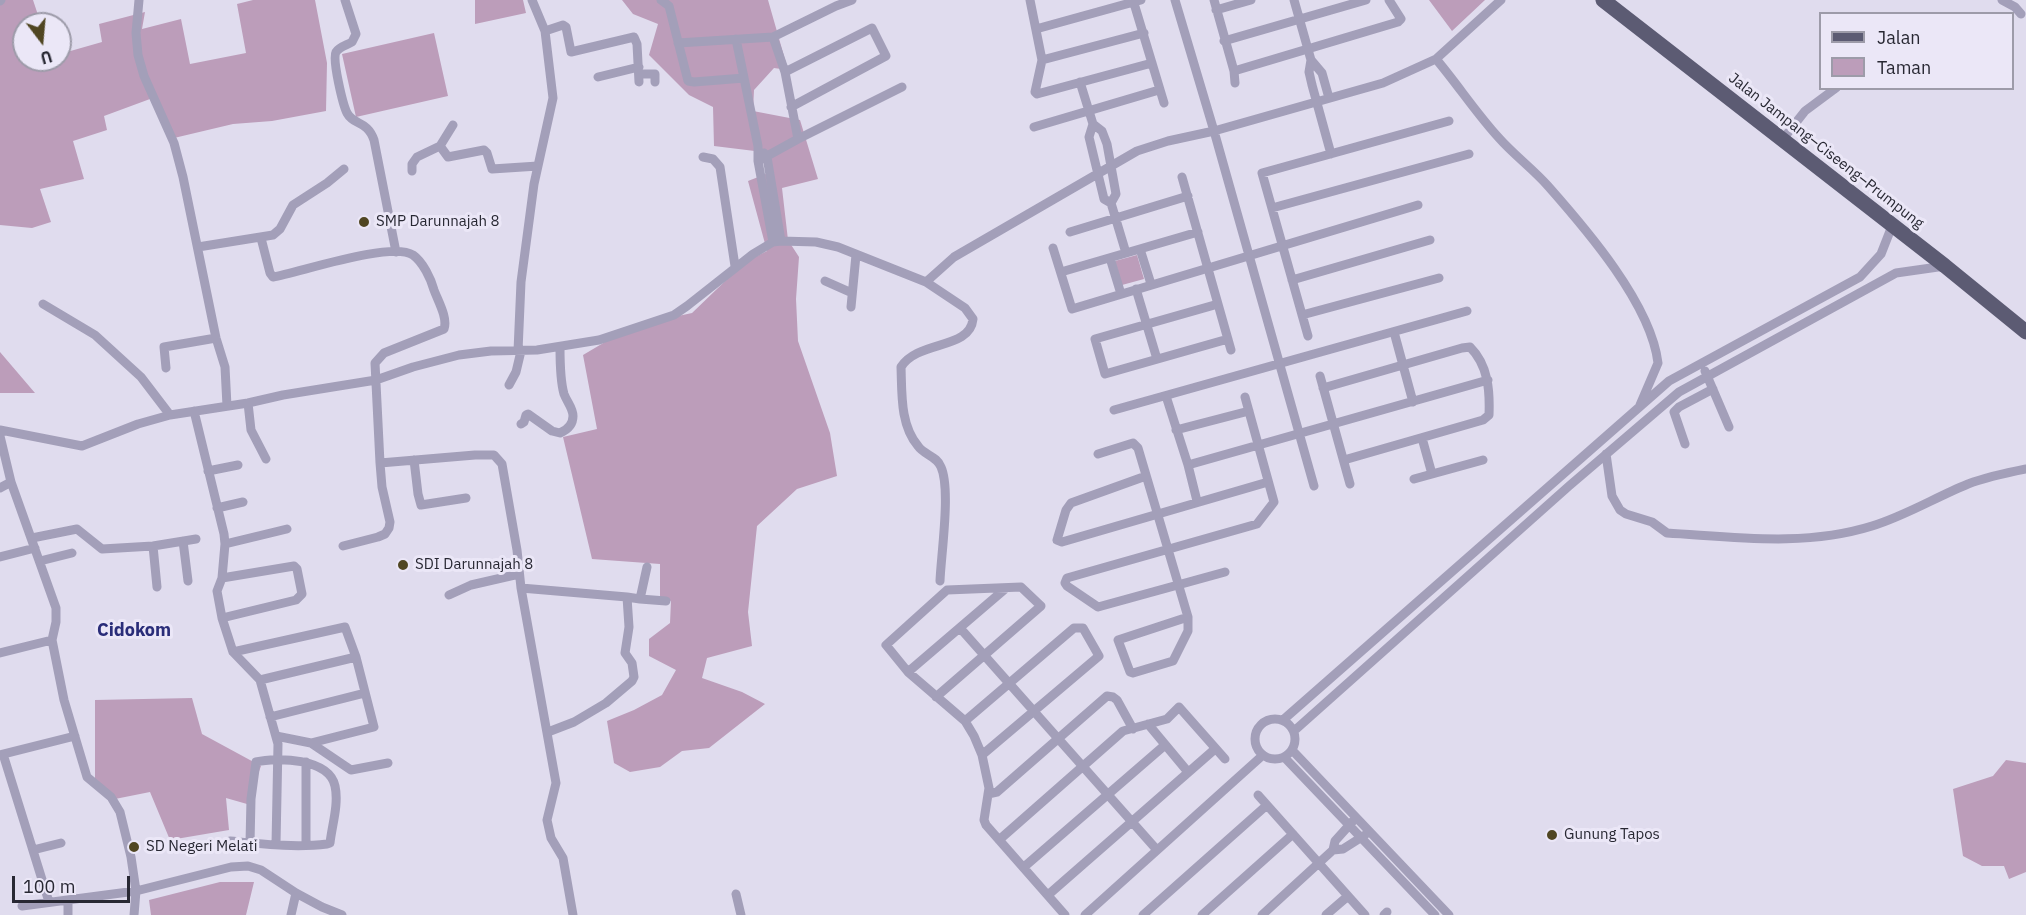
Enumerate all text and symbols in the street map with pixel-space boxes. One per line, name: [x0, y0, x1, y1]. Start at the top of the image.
north arrow: [12, 12, 72, 72]
legend: [1819, 12, 2014, 90]
text: Jalan: [1877, 26, 1921, 49]
text: U: [38, 46, 55, 69]
text: Taman: [1877, 56, 1931, 79]
street label: Jalan Jampang–Ciseeng–Prumpung: [1725, 69, 1927, 233]
place label: SMP Darunnajah 8: [376, 213, 499, 231]
marker: SMP Darunnajah 8: [357, 215, 371, 229]
place label: SDI Darunnajah 8: [415, 556, 533, 574]
marker: SDI Darunnajah 8: [396, 558, 410, 572]
district label: Cidokom: [97, 620, 171, 642]
place label: Gunung Tapos: [1564, 826, 1660, 844]
marker: Gunung Tapos: [1545, 828, 1559, 842]
place label: SD Negeri Melati: [146, 838, 258, 856]
marker: SD Negeri Melati: [127, 840, 141, 854]
scale bar: [15, 864, 134, 902]
text: 100 m: [23, 875, 75, 898]

